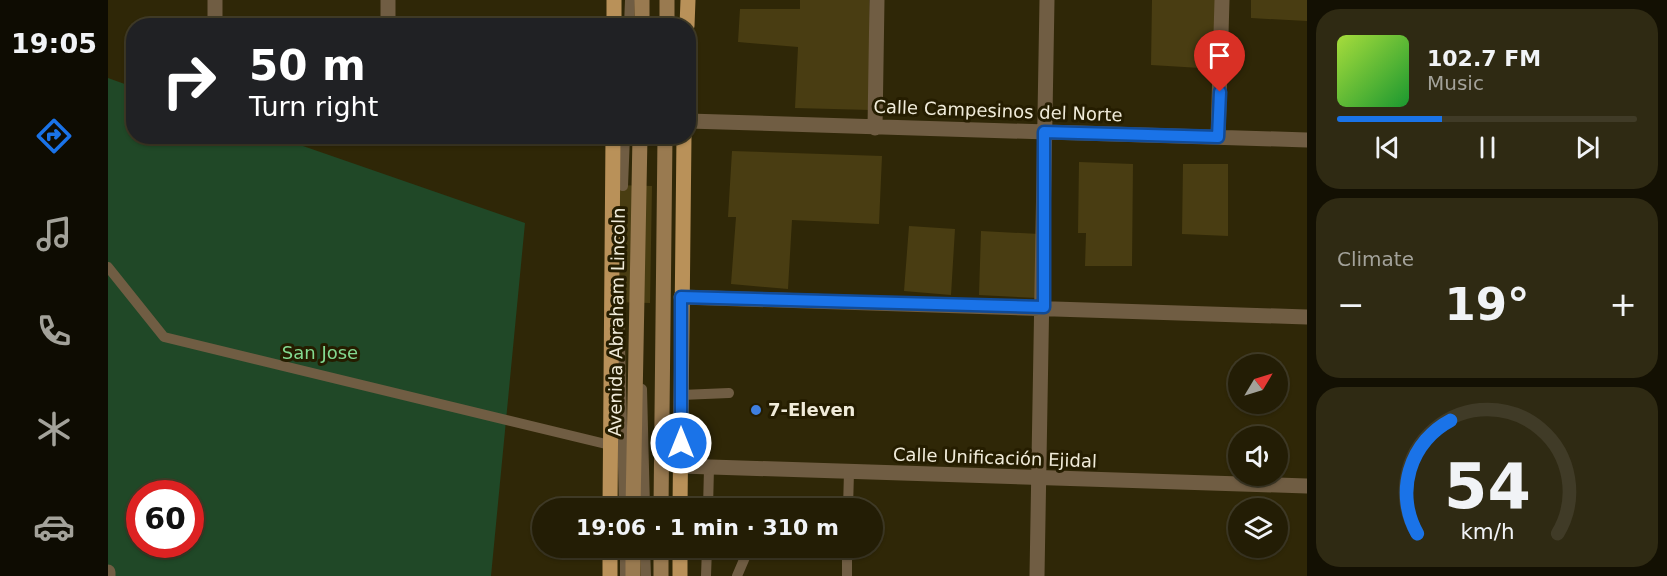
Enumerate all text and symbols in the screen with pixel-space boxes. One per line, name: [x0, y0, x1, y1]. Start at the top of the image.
text: 19:05: [11, 28, 97, 59]
pin: [1194, 30, 1245, 92]
icon: arrive: [1203, 39, 1236, 72]
text: 50 m: [249, 41, 366, 90]
icon: right: [150, 42, 228, 120]
text: 102.7 FM: [1427, 46, 1541, 71]
text: Music: [1427, 71, 1484, 95]
text: Turn right: [249, 91, 378, 122]
street label: Calle Campesinos del Norte: [873, 96, 1123, 125]
icon: directions: [33, 115, 75, 157]
icon: previous: [1371, 131, 1404, 164]
icon: pause: [1471, 131, 1504, 164]
icon: next: [1571, 131, 1604, 164]
street label: Avenida Abraham Lincoln: [604, 207, 629, 437]
icon: music: [33, 213, 75, 255]
text: Climate: [1337, 247, 1414, 271]
text: 19°: [1444, 278, 1530, 331]
text: −: [1337, 285, 1365, 324]
text: +: [1609, 285, 1637, 324]
icon: phone: [33, 310, 75, 352]
park label: San Jose: [282, 342, 358, 363]
north arrow: [1228, 354, 1288, 414]
map controls: [1228, 354, 1288, 558]
place label: 7-Eleven: [768, 399, 855, 420]
marker: 7-Eleven: [749, 403, 763, 417]
icon: climate: [33, 408, 75, 450]
position arrow: [649, 411, 713, 475]
button: sound: [1228, 426, 1288, 486]
street label: Calle Unificación Ejidal: [893, 443, 1097, 472]
text: 54: [1444, 450, 1530, 523]
speed limit sign: 60: [126, 480, 204, 558]
button: layers: [1228, 498, 1288, 558]
icon: car: [33, 506, 75, 548]
text: 19:06 · 1 min · 310 m: [576, 515, 839, 540]
text: km/h: [1460, 519, 1514, 544]

